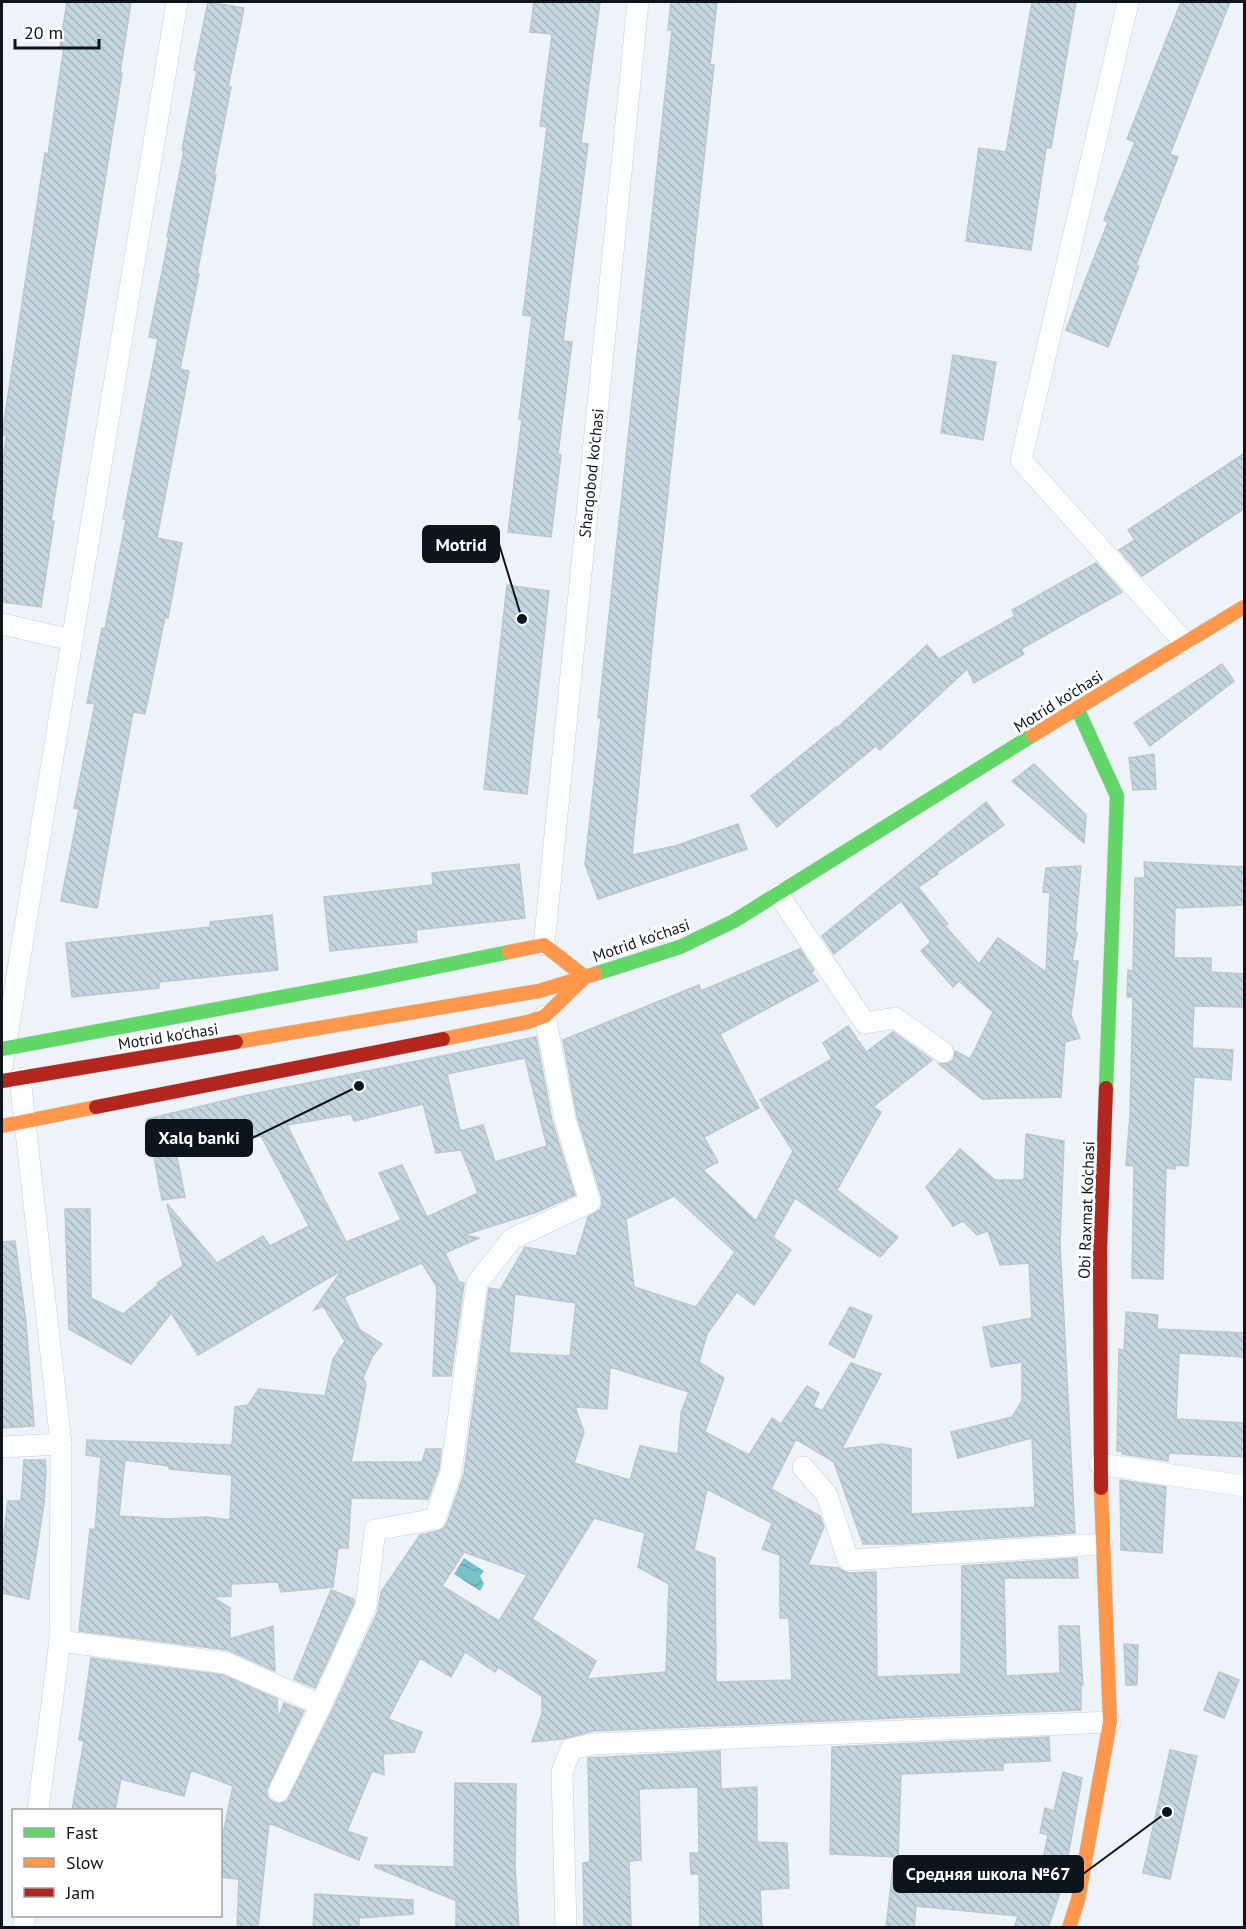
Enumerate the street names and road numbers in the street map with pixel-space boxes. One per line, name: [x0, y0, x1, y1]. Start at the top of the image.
street label: Sharqobod ko'chasi: [574, 407, 608, 539]
street label: Motrid ko'chasi: [1010, 666, 1106, 736]
street label: Motrid ko'chasi: [590, 914, 692, 966]
street label: Motrid ko'chasi: [116, 1018, 220, 1054]
street label: Obi Raxmat Ko'chasi: [1074, 1141, 1098, 1279]

